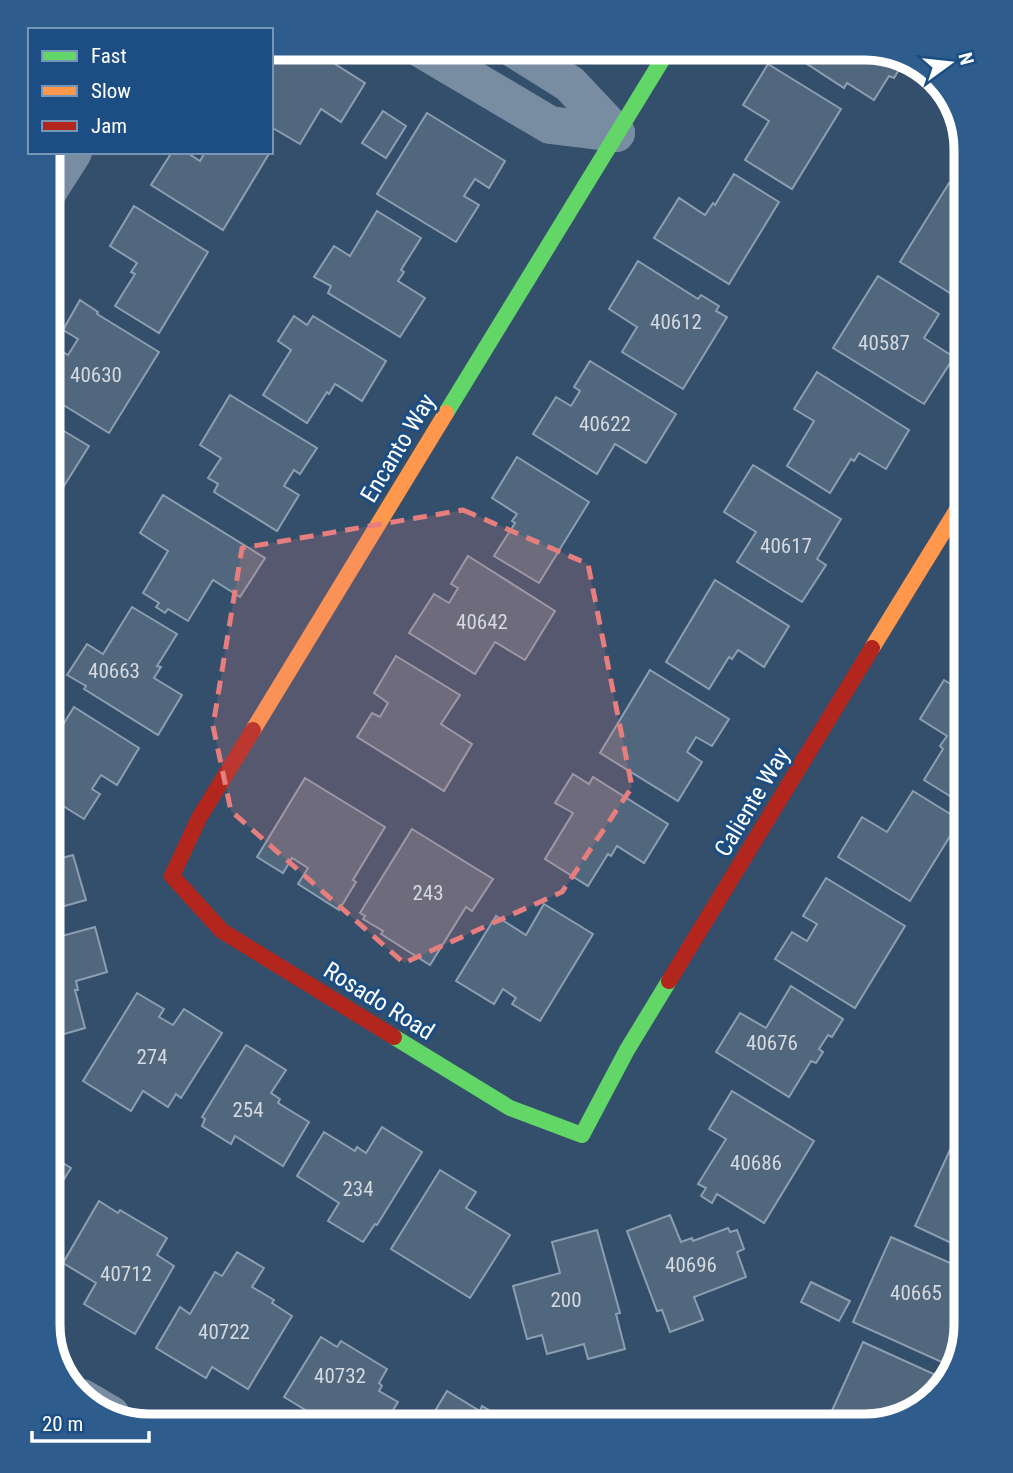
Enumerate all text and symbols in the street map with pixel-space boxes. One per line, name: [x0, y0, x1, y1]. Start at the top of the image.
legend: [28, 28, 273, 154]
north arrow: [915, 28, 985, 98]
text: Fast: [91, 44, 127, 68]
text: N: [953, 50, 979, 67]
text: Slow: [91, 79, 131, 103]
text: Jam: [91, 114, 127, 138]
house number: 40612: [650, 310, 702, 334]
house number: 40587: [858, 331, 910, 355]
house number: 40630: [70, 363, 122, 387]
street label: Encanto Way: [355, 389, 441, 507]
house number: 40622: [579, 412, 631, 436]
house number: 40617: [760, 534, 812, 558]
house number: 40642: [456, 610, 508, 634]
house number: 40663: [88, 659, 140, 683]
street label: Caliente Way: [709, 742, 795, 862]
house number: 243: [412, 881, 444, 905]
street label: Rosado Road: [319, 956, 439, 1046]
house number: 40676: [746, 1031, 798, 1055]
house number: 274: [136, 1045, 168, 1069]
house number: 254: [232, 1098, 264, 1122]
house number: 40686: [730, 1151, 782, 1175]
house number: 234: [342, 1177, 374, 1201]
house number: 40696: [665, 1253, 717, 1277]
house number: 40712: [100, 1262, 152, 1286]
house number: 40665: [890, 1281, 942, 1305]
house number: 200: [550, 1288, 582, 1312]
house number: 40722: [198, 1320, 250, 1344]
house number: 40732: [314, 1364, 366, 1388]
scale bar: [32, 1400, 149, 1444]
text: 20 m: [42, 1412, 83, 1436]

